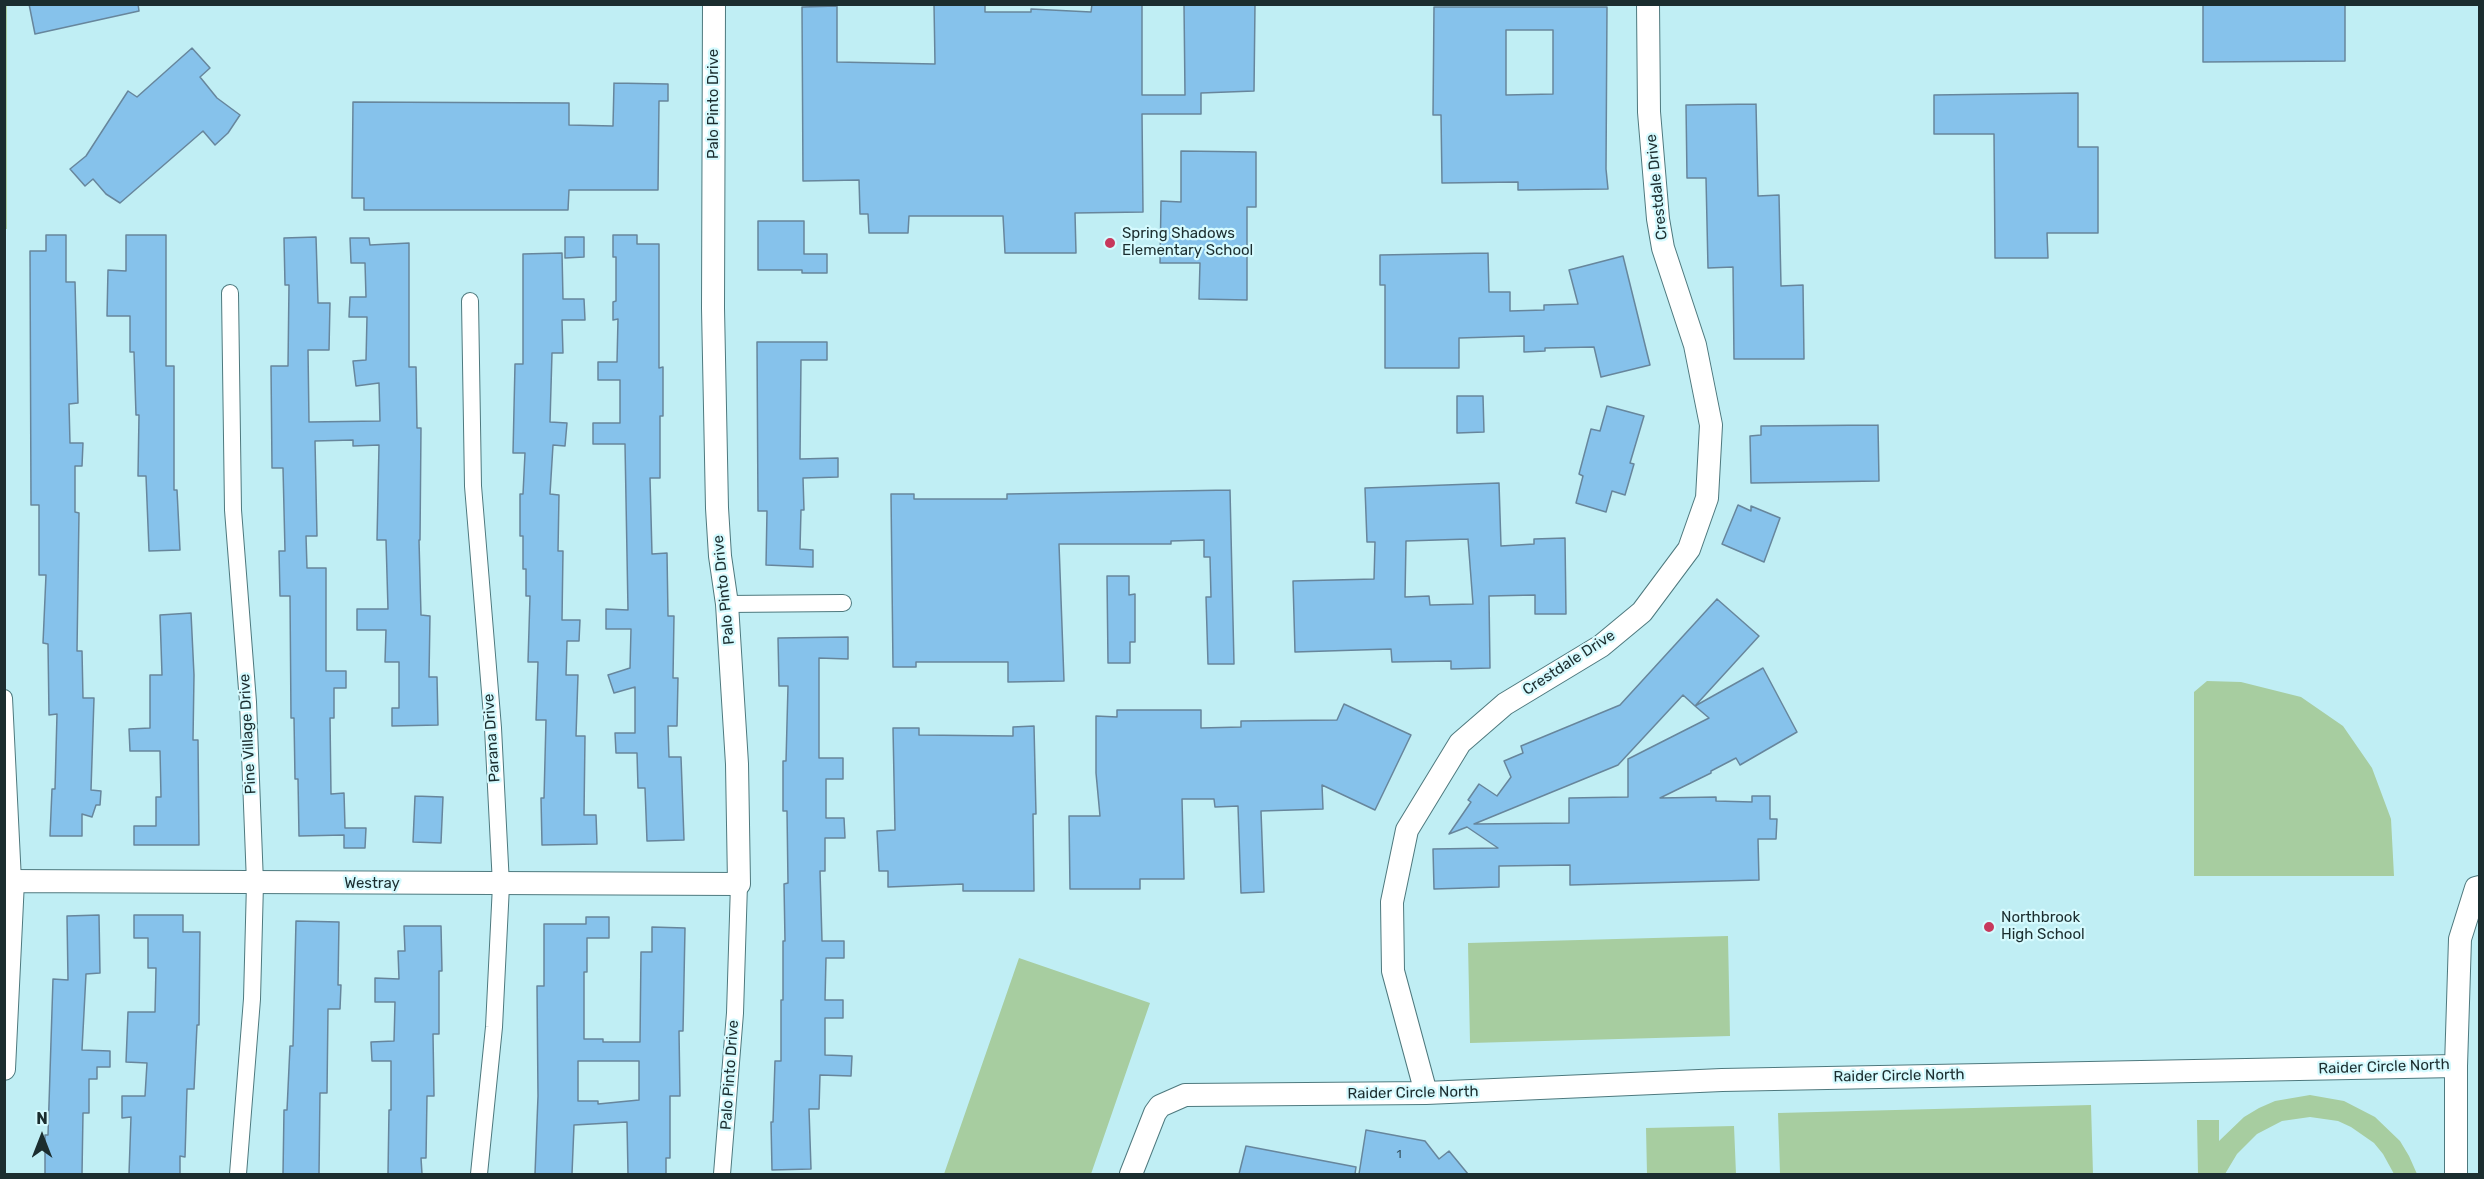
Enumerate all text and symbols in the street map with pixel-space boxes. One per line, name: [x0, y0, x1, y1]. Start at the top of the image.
street label: Palo Pinto Drive: [705, 49, 723, 159]
street label: Crestdale Drive: [1642, 133, 1672, 241]
place label: Spring Shadows Elementary School: [1122, 225, 1253, 260]
marker: Spring Shadows Elementary School: [1103, 236, 1117, 250]
street label: Palo Pinto Drive: [709, 534, 739, 646]
street label: Crestdale Drive: [1519, 626, 1619, 700]
street label: Pine Village Drive: [236, 673, 260, 795]
street label: Parana Drive: [480, 693, 504, 783]
street label: Westray: [344, 875, 400, 893]
place label: Northbrook High School: [2001, 909, 2085, 944]
marker: Northbrook High School: [1982, 920, 1996, 934]
street label: Palo Pinto Drive: [717, 1019, 743, 1131]
street label: Raider Circle North: [2318, 1056, 2450, 1078]
street label: Raider Circle North: [1833, 1066, 1965, 1086]
street label: Raider Circle North: [1347, 1083, 1479, 1103]
north arrow: [12, 1107, 72, 1167]
text: N: [36, 1109, 48, 1128]
house number: 1: [1396, 1148, 1402, 1162]

